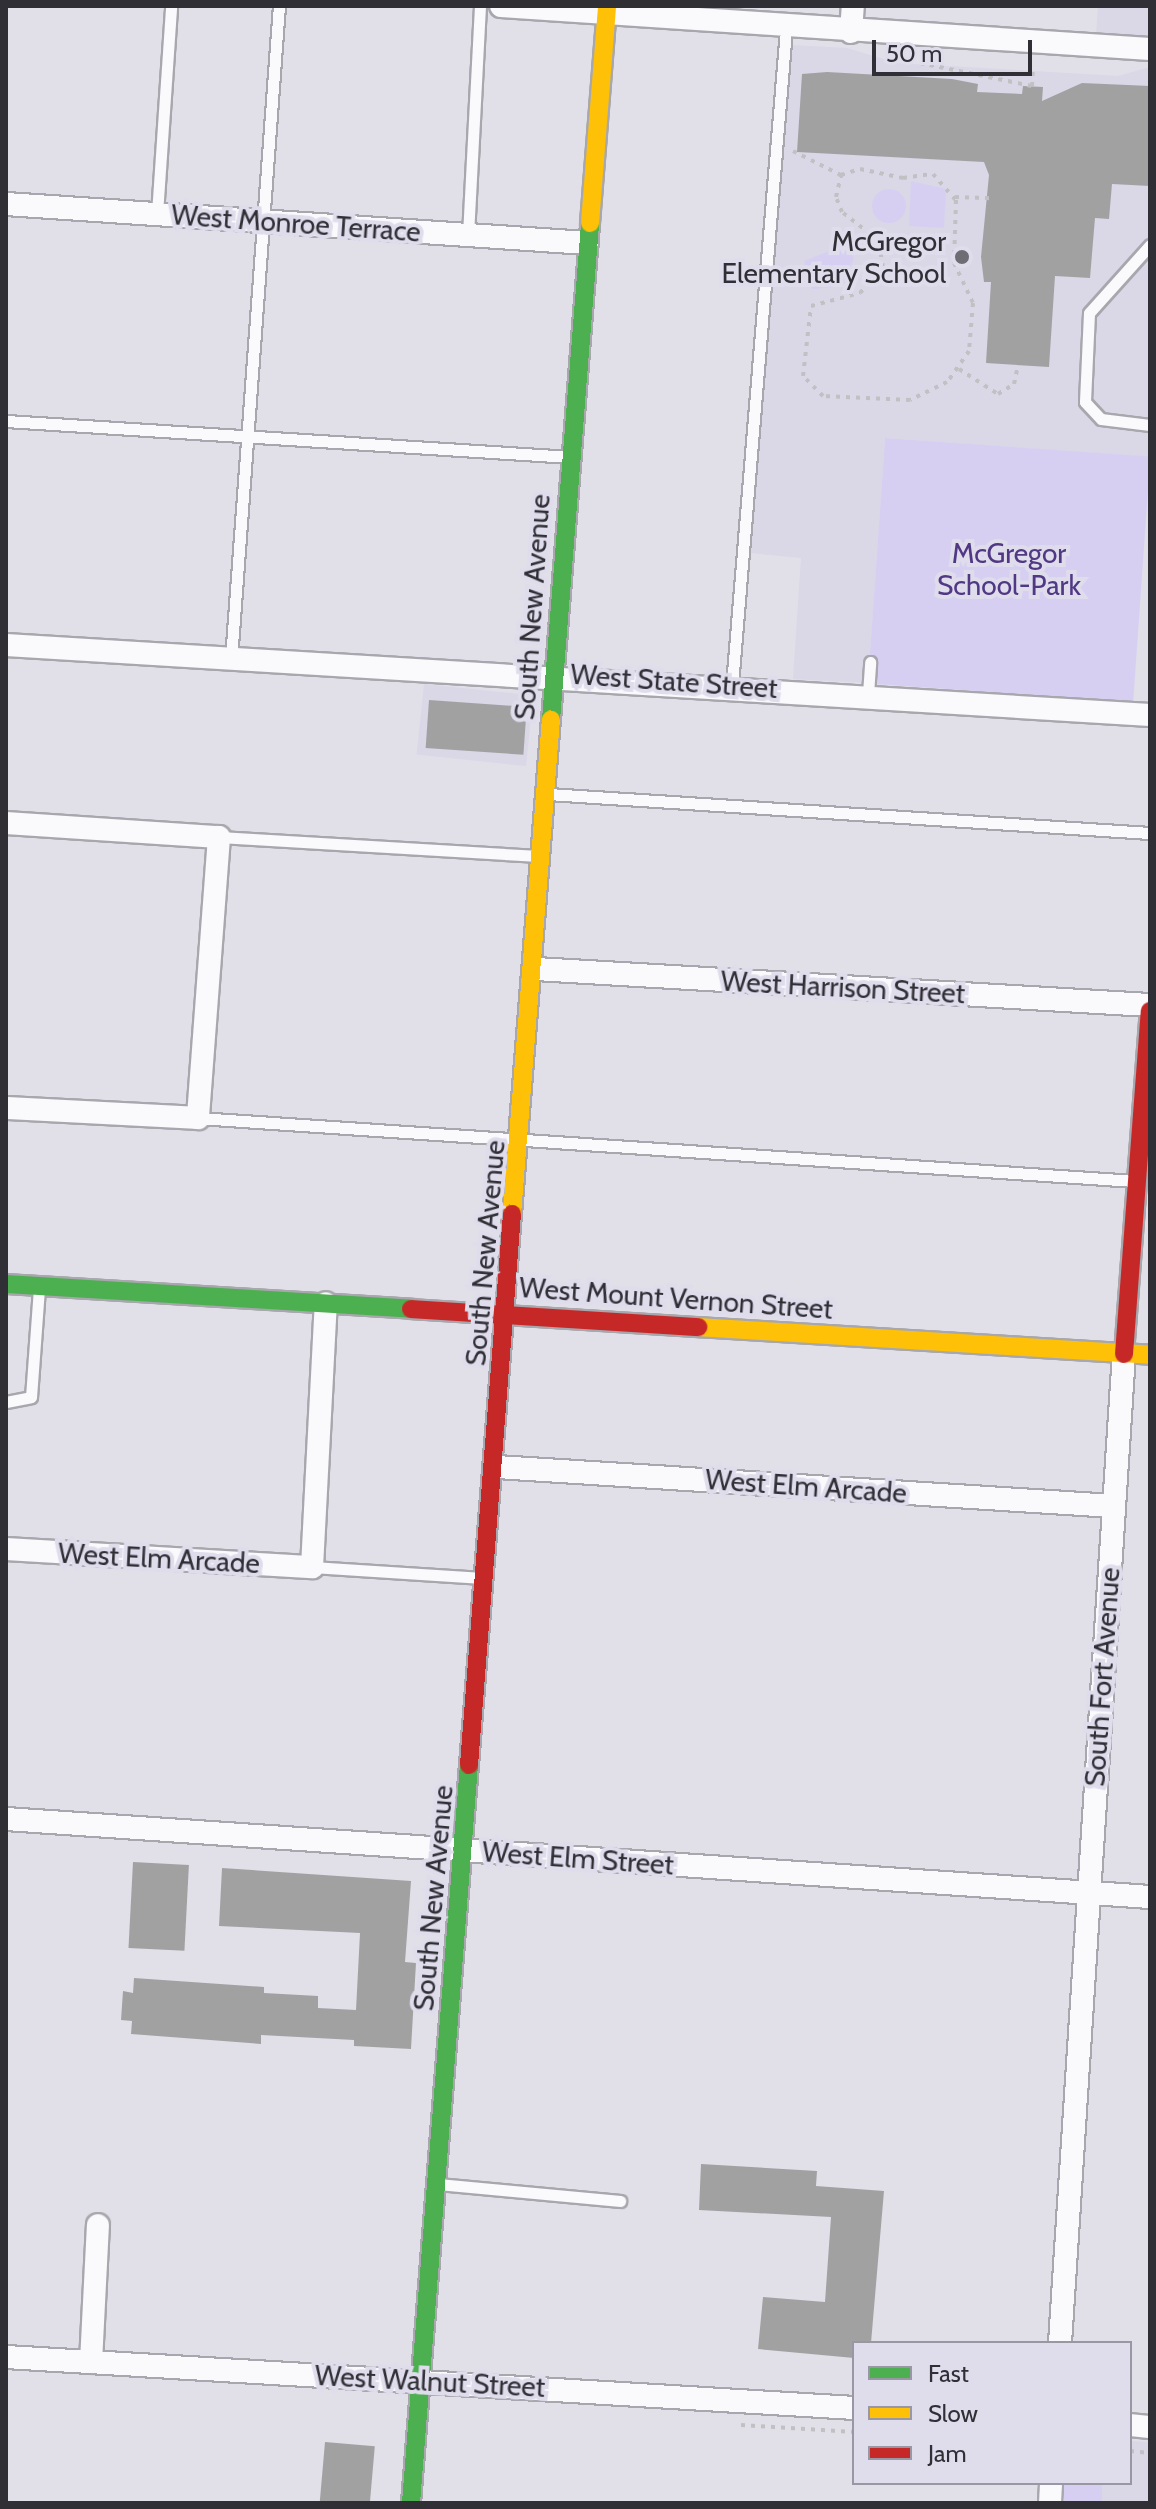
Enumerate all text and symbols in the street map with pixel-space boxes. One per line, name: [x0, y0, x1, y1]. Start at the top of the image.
scale bar: [876, 24, 1036, 74]
text: 50 m: [886, 39, 942, 68]
street label: West Monroe Terrace: [170, 198, 422, 248]
place label: McGregor Elementary School: [722, 224, 946, 290]
marker: McGregor Elementary School: [953, 248, 971, 266]
street label: South New Avenue: [507, 493, 557, 721]
park label: McGregor School-Park: [937, 536, 1081, 602]
street label: West State Street: [569, 657, 779, 705]
street label: West Harrison Street: [720, 964, 966, 1010]
street label: South New Avenue: [458, 1139, 512, 1367]
street label: West Mount Vernon Street: [518, 1270, 834, 1326]
street label: West Elm Arcade: [704, 1462, 908, 1510]
street label: West Elm Arcade: [57, 1536, 261, 1580]
street label: South Fort Avenue: [1078, 1566, 1126, 1788]
street label: South New Avenue: [406, 1784, 460, 2012]
street label: West Elm Street: [481, 1835, 675, 1881]
legend: [852, 2341, 1132, 2485]
street label: West Walnut Street: [314, 2358, 546, 2404]
text: Fast: [928, 2359, 969, 2388]
text: Slow: [928, 2399, 978, 2428]
text: Jam: [928, 2439, 966, 2468]

